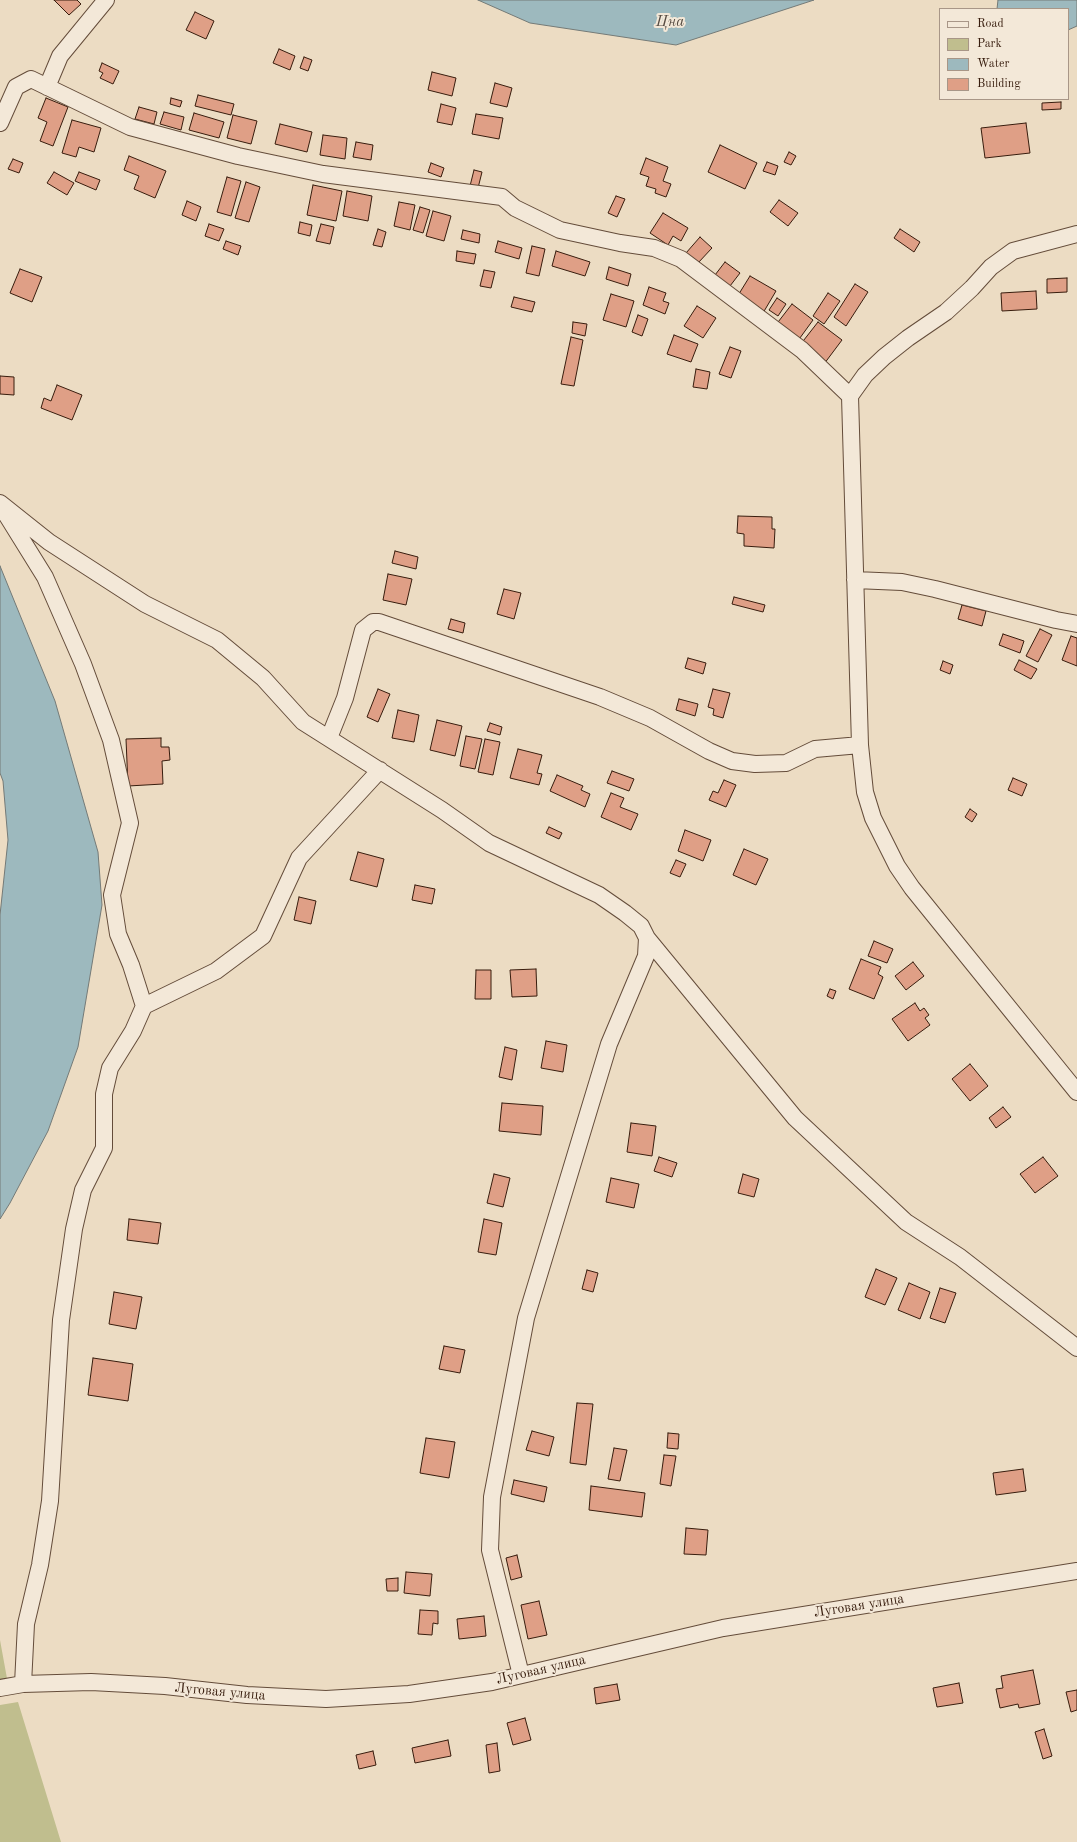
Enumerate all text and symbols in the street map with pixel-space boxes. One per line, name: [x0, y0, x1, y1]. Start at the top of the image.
legend: [939, 8, 1069, 100]
water label: Цна: [656, 13, 684, 31]
text: Road: [977, 18, 1004, 30]
text: Park: [977, 38, 1002, 50]
text: Water: [977, 58, 1009, 70]
text: Building: [977, 78, 1021, 90]
street label: Луговая улица: [813, 1591, 905, 1621]
street label: Луговая улица: [495, 1652, 587, 1688]
street label: Луговая улица: [174, 1680, 266, 1704]

